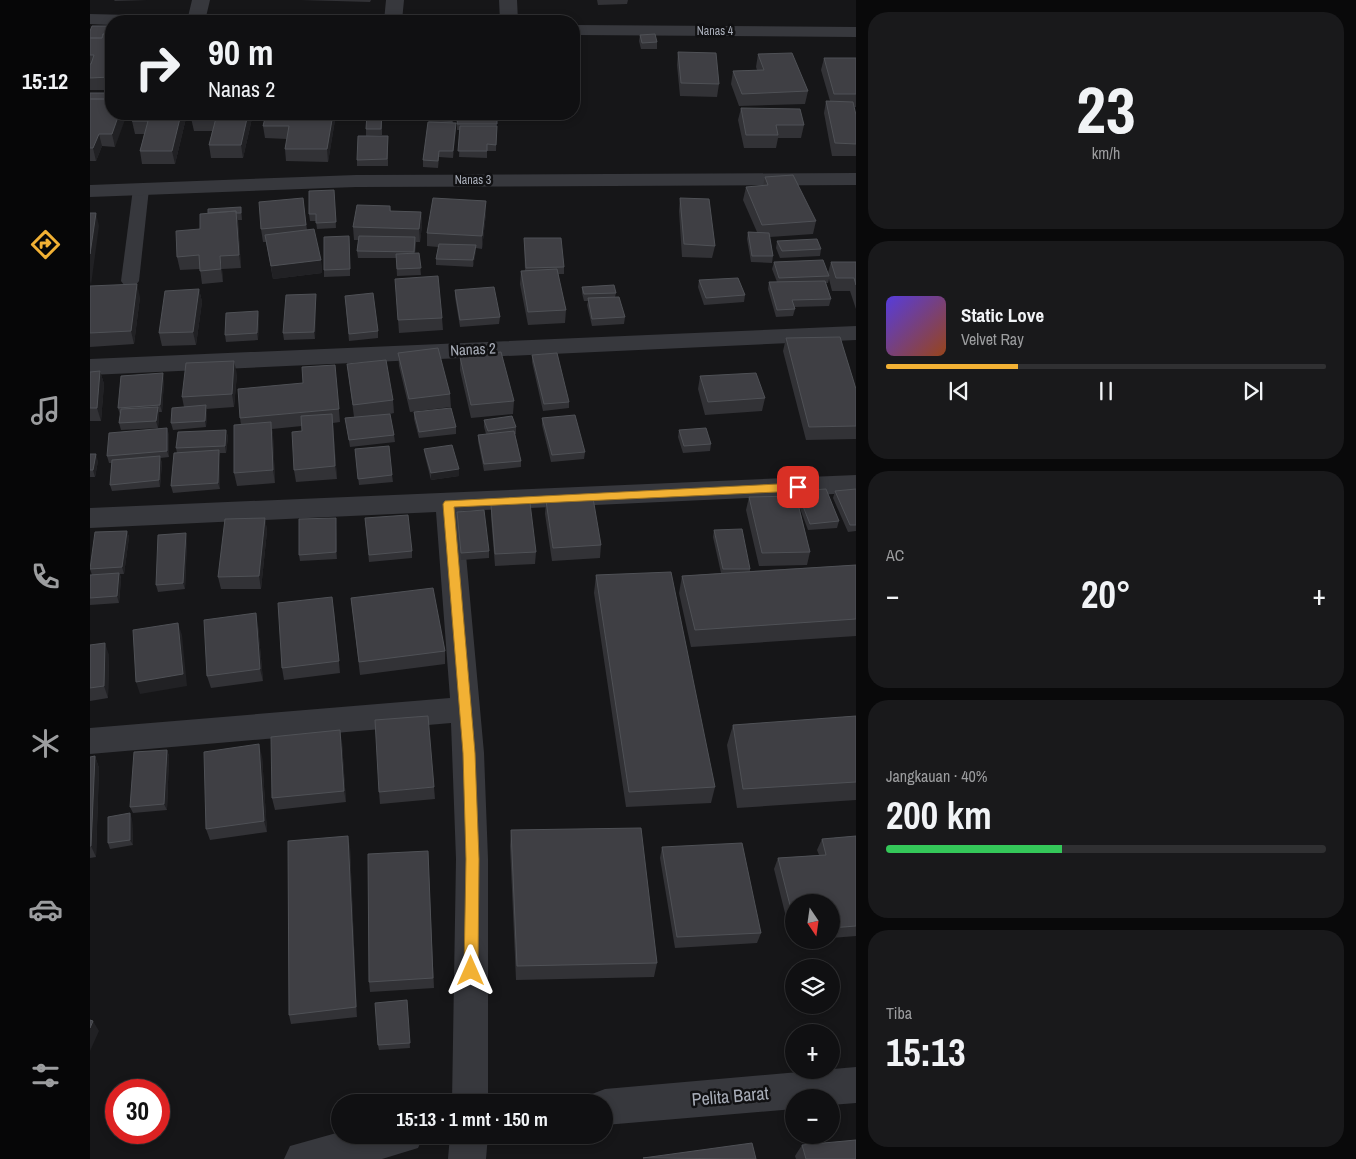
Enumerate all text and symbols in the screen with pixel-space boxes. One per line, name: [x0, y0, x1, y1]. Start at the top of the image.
street label: Nanas 4: [697, 23, 734, 39]
text: 90 m: [208, 29, 273, 76]
icon: right: [125, 35, 190, 100]
text: 15:12: [22, 66, 68, 96]
text: 23: [1076, 66, 1136, 153]
text: Nanas 2: [208, 74, 275, 104]
text: km/h: [1092, 142, 1120, 164]
street label: Nanas 3: [455, 172, 491, 188]
icon: directions: [28, 227, 63, 262]
text: Static Love: [961, 302, 1044, 328]
text: Velvet Ray: [961, 328, 1024, 350]
street label: Nanas 2: [450, 337, 497, 361]
icon: previous: [945, 377, 973, 405]
icon: pause: [1092, 377, 1120, 405]
icon: next: [1239, 377, 1267, 405]
icon: music: [28, 393, 63, 428]
pin: [777, 466, 819, 508]
icon: arrive: [784, 473, 812, 501]
text: AC: [886, 544, 904, 566]
icon: phone: [28, 559, 63, 594]
text: 20°: [1081, 569, 1131, 620]
text: −: [886, 576, 899, 614]
text: +: [1313, 576, 1326, 614]
icon: climate: [28, 726, 63, 761]
text: Jangkauan · 40%: [886, 765, 987, 787]
text: 200 km: [886, 790, 992, 841]
icon: car: [28, 892, 63, 927]
north arrow: [785, 894, 840, 949]
map controls: [785, 894, 840, 1144]
position arrow: [444, 944, 496, 996]
button: layers: [785, 959, 840, 1014]
text: Tiba: [886, 1002, 912, 1024]
button: +: [785, 1024, 840, 1079]
text: 15:13: [886, 1027, 966, 1078]
icon: filters: [28, 1058, 63, 1093]
speed limit sign: 30: [105, 1079, 170, 1144]
street label: Pelita Barat: [690, 1080, 770, 1112]
button: −: [785, 1089, 840, 1144]
text: 15:13 · 1 mnt · 150 m: [396, 1106, 548, 1132]

